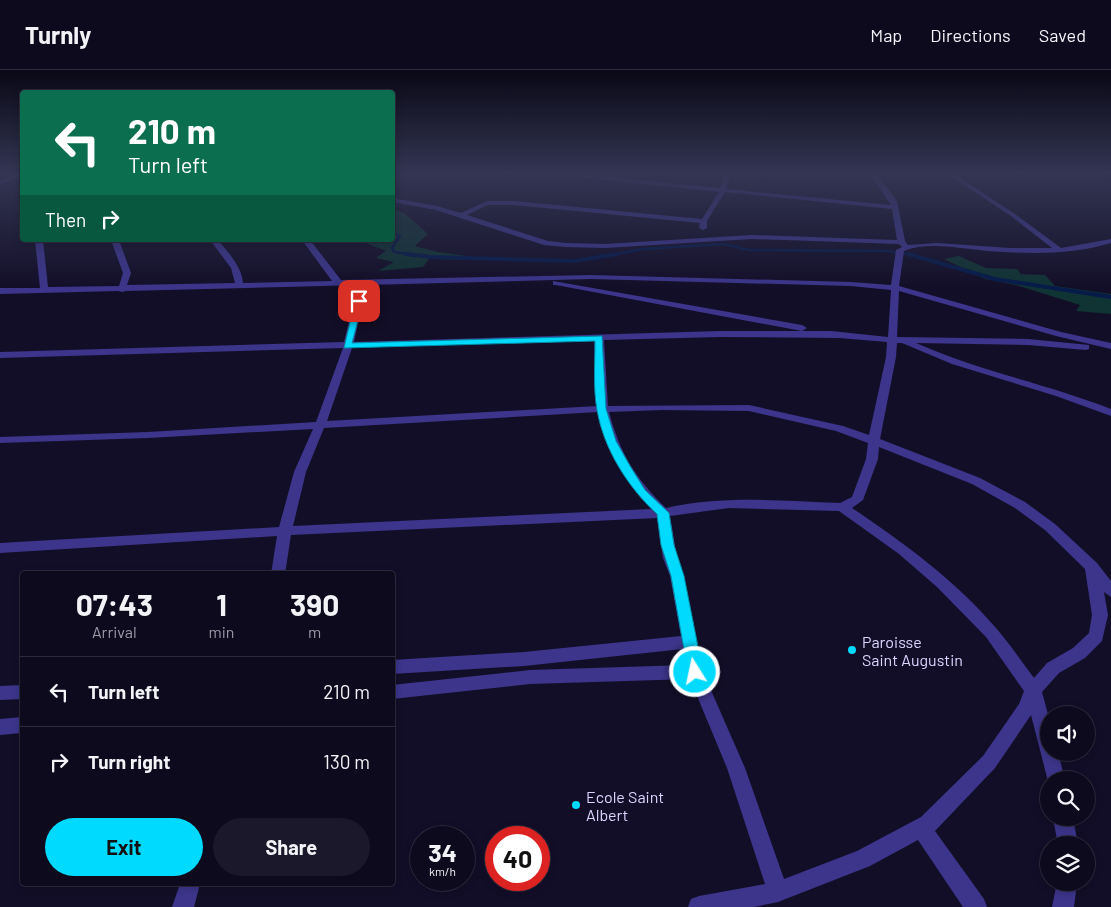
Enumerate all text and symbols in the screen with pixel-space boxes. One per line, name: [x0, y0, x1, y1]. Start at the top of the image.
text: Turnly: [25, 20, 91, 49]
text: Map: [870, 24, 902, 46]
text: Directions: [930, 24, 1011, 46]
text: Saved: [1039, 24, 1086, 46]
text: 210 m: [128, 109, 216, 151]
icon: left: [45, 110, 110, 175]
text: Turn left: [128, 151, 208, 177]
icon: right: [96, 205, 124, 233]
text: Then: [45, 208, 86, 231]
pin: [338, 280, 380, 322]
icon: arrive: [345, 287, 373, 315]
text: 07:43: [76, 586, 153, 622]
text: 1: [216, 586, 227, 622]
text: 390: [290, 586, 339, 622]
text: Arrival: [92, 622, 137, 641]
text: min: [209, 622, 234, 641]
text: m: [308, 622, 321, 641]
place label: Paroisse Saint Augustin: [862, 632, 963, 669]
marker: Paroisse Saint Augustin: [846, 644, 858, 656]
position arrow: [668, 645, 720, 697]
icon: left: [45, 678, 73, 706]
text: Turn left: [88, 680, 159, 703]
text: 210 m: [323, 680, 370, 703]
map controls: [1040, 706, 1095, 891]
button: sound: [1040, 706, 1095, 761]
icon: right: [45, 748, 73, 776]
text: Turn right: [88, 750, 170, 773]
text: 130 m: [323, 750, 370, 773]
button: search: [1040, 771, 1095, 826]
place label: Ecole Saint Albert: [586, 787, 664, 824]
marker: Ecole Saint Albert: [570, 799, 582, 811]
button: Exit: [45, 818, 203, 876]
button: Share: [213, 818, 370, 876]
speed limit sign: 40: [485, 826, 550, 891]
button: layers: [1040, 836, 1095, 891]
text: 34: [428, 837, 457, 867]
text: km/h: [429, 864, 456, 878]

